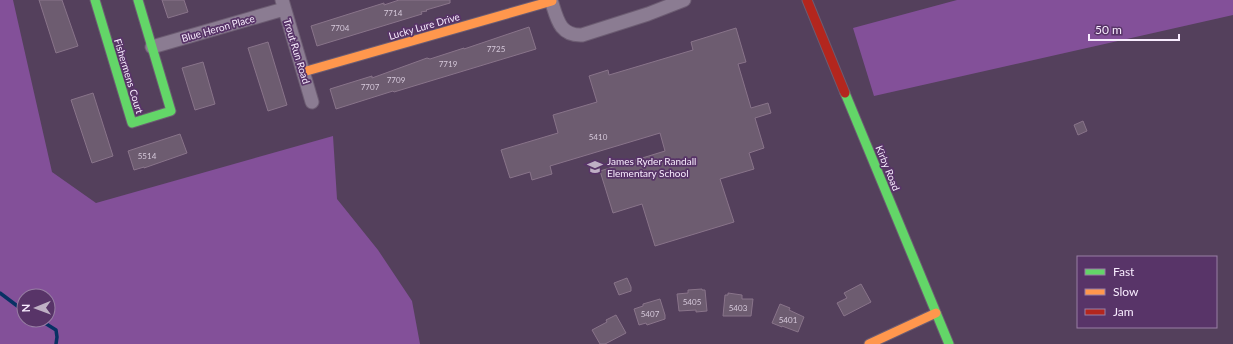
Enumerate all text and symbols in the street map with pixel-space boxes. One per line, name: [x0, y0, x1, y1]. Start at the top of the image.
house number: 7714: [384, 8, 403, 18]
street label: Lucky Lure Drive: [387, 10, 461, 42]
street label: Blue Heron Place: [180, 12, 256, 44]
scale bar: [1089, 16, 1179, 42]
street label: Trout Run Road: [281, 17, 313, 85]
text: 50 m: [1095, 22, 1122, 37]
house number: 7704: [331, 23, 350, 33]
street label: Fishermens Court: [112, 37, 146, 115]
house number: 7725: [487, 44, 506, 54]
house number: 7719: [439, 59, 458, 69]
house number: 7709: [387, 75, 406, 85]
house number: 7707: [361, 82, 380, 92]
house number: 5410: [589, 132, 608, 142]
street label: Kirby Road: [873, 144, 903, 192]
house number: 5514: [138, 151, 157, 161]
place label: James Ryder Randall Elementary School: [607, 155, 696, 179]
school or university icon: James Ryder Randall Elementary School: [586, 158, 604, 176]
legend: [1077, 256, 1217, 328]
text: Fast: [1113, 264, 1135, 279]
text: Slow: [1113, 284, 1139, 299]
north arrow: [16, 288, 56, 328]
house number: 5405: [683, 297, 702, 307]
house number: 5403: [729, 303, 748, 313]
text: N: [19, 304, 32, 313]
text: Jam: [1113, 304, 1134, 319]
house number: 5407: [641, 309, 660, 319]
house number: 5401: [779, 315, 798, 325]

